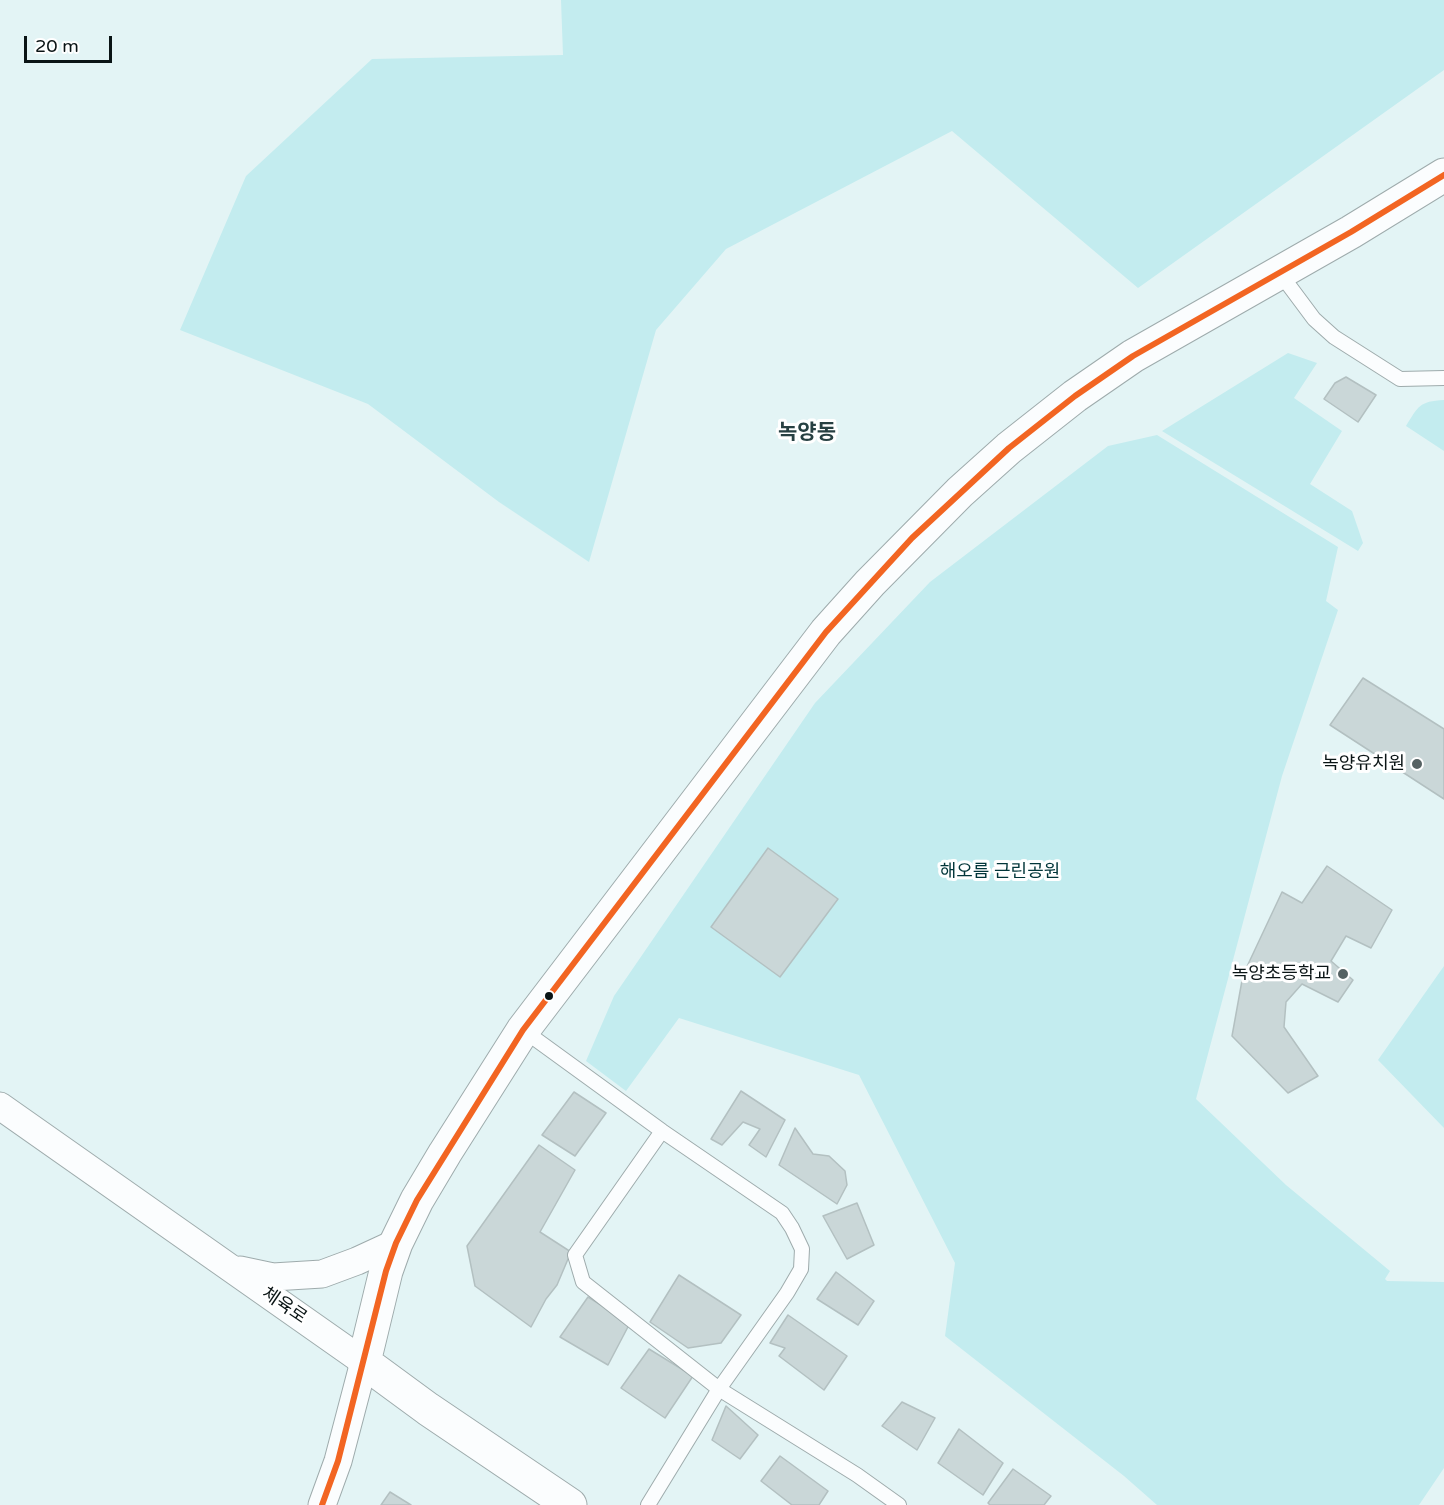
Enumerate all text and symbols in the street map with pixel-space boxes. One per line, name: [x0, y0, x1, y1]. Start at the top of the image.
scale bar: [27, 24, 116, 62]
text: 20 m: [35, 35, 79, 57]
district label: 녹양동: [778, 420, 836, 446]
place label: 녹양유치원: [1322, 753, 1405, 775]
marker: 녹양유치원: [1410, 757, 1424, 771]
park label: 해오름 근린공원: [940, 861, 1060, 883]
place label: 녹양초등학교: [1232, 963, 1331, 985]
marker: 녹양초등학교: [1336, 967, 1350, 981]
unlabelled marker: [543, 990, 555, 1002]
street label: 체육로: [257, 1283, 311, 1329]

